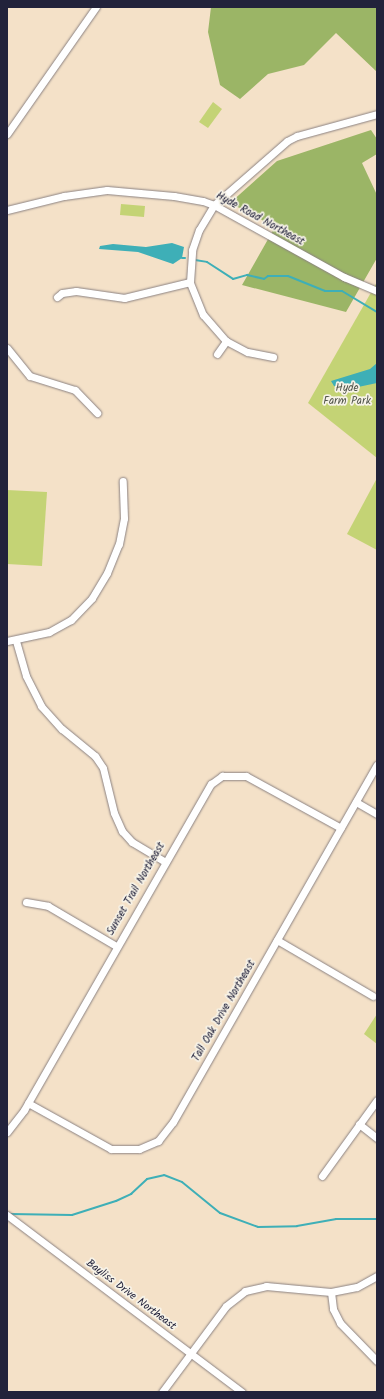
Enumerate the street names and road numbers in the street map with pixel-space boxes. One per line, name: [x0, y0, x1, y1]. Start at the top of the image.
street label: Hyde Road Northeast: [213, 189, 307, 249]
street label: Sunset Trail Northeast: [104, 840, 168, 938]
street label: Tall Oak Drive Northeast: [190, 958, 258, 1064]
street label: Bayliss Drive Northeast: [83, 1257, 179, 1333]

